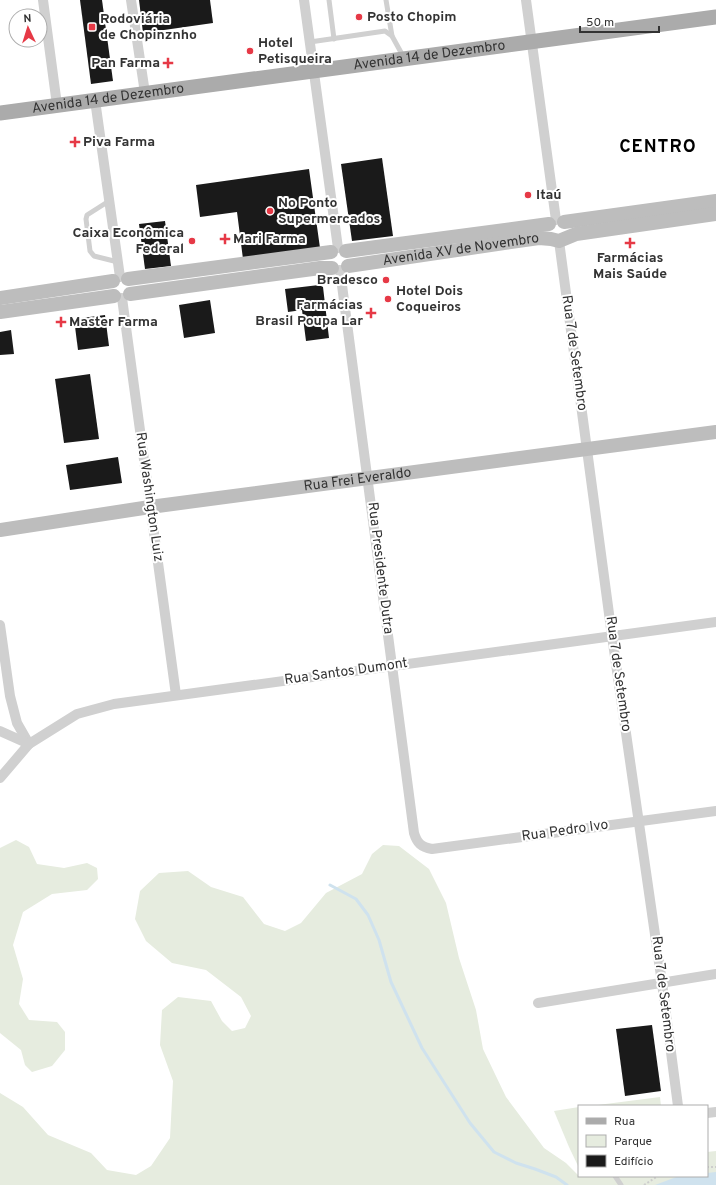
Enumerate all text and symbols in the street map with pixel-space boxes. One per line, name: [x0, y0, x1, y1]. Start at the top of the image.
north arrow: [8, 8, 48, 48]
scale bar: [580, 8, 659, 34]
place label: Posto Chopim: [367, 9, 457, 26]
place label: Rodoviária de Chopinznho: [100, 11, 197, 44]
text: N: [23, 12, 32, 26]
marker: Posto Chopim: [354, 12, 364, 22]
text: 50 m: [586, 15, 614, 31]
marker: Rodoviária de Chopinznho: [87, 22, 97, 32]
place label: Hotel Petisqueira: [258, 35, 332, 68]
street label: Avenida 14 de Dezembro: [352, 37, 506, 74]
marker: Hotel Petisqueira: [245, 46, 255, 56]
place label: Pan Farma: [91, 55, 160, 72]
marker: Pan Farma: [163, 58, 173, 68]
street label: Avenida 14 de Dezembro: [31, 80, 185, 117]
place label: Piva Farma: [83, 134, 155, 151]
district label: CENTRO: [619, 136, 697, 159]
marker: Piva Farma: [70, 137, 80, 147]
place label: Itaú: [536, 187, 562, 204]
marker: Itaú: [523, 190, 533, 200]
place label: No Ponto Supermercados: [278, 195, 380, 228]
marker: No Ponto Supermercados: [265, 206, 275, 216]
place label: Caixa Econômica Federal: [73, 225, 184, 258]
street label: Avenida XV de Novembro: [381, 230, 540, 269]
place label: Mari Farma: [233, 231, 306, 248]
marker: Mari Farma: [220, 234, 230, 244]
marker: Caixa Econômica Federal: [187, 236, 197, 246]
marker: Farmácias Mais Saúde: [625, 238, 635, 248]
place label: Farmácias Mais Saúde: [593, 250, 667, 283]
place label: Bradesco: [317, 272, 378, 289]
marker: Bradesco: [381, 275, 391, 285]
place label: Hotel Dois Coqueiros: [396, 283, 463, 316]
marker: Hotel Dois Coqueiros: [383, 294, 393, 304]
street label: Rua 7 de Setembro: [557, 294, 591, 412]
place label: Farmácias Brasil Poupa Lar: [255, 297, 363, 330]
marker: Farmácias Brasil Poupa Lar: [366, 308, 376, 318]
place label: Master Farma: [69, 314, 158, 331]
marker: Master Farma: [56, 317, 66, 327]
street label: Rua Washington Luiz: [131, 431, 167, 563]
street label: Rua Frei Everaldo: [303, 464, 413, 495]
street label: Rua Presidente Dutra: [363, 501, 397, 635]
street label: Rua 7 de Setembro: [601, 615, 635, 733]
street label: Rua Santos Dumont: [283, 655, 409, 689]
street label: Rua Pedro Ivo: [521, 816, 610, 845]
street label: Rua 7 de Setembro: [647, 935, 679, 1053]
legend: [578, 1105, 708, 1177]
text: Rua: [614, 1114, 635, 1130]
text: Parque: [614, 1134, 652, 1150]
text: Edifício: [614, 1154, 654, 1170]

